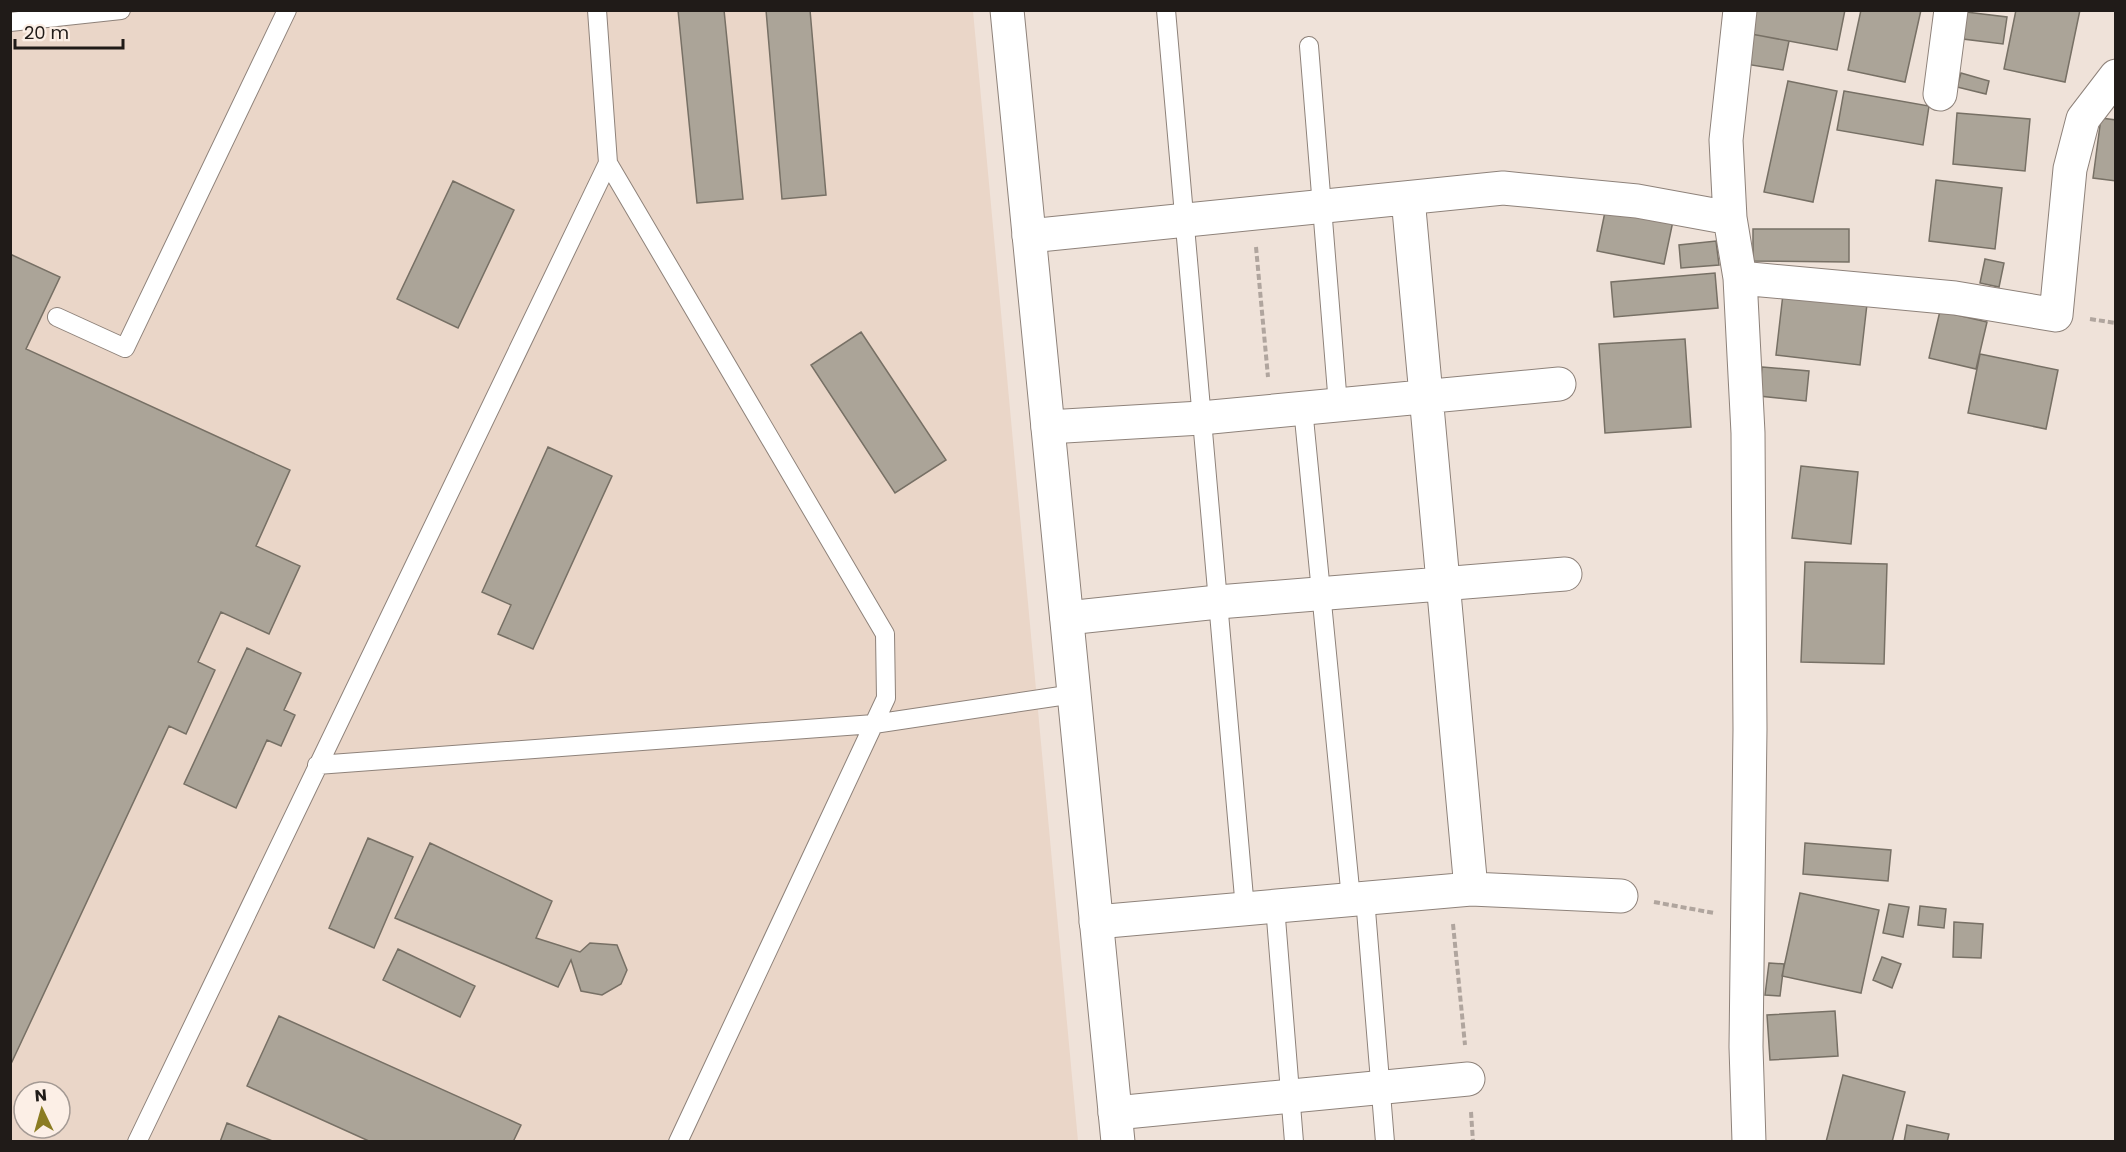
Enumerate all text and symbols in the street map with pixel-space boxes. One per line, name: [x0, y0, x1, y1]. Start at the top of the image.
scale bar: [15, 12, 123, 50]
text: 20 m: [24, 20, 69, 45]
north arrow: [12, 1080, 72, 1140]
text: N: [34, 1084, 48, 1108]

